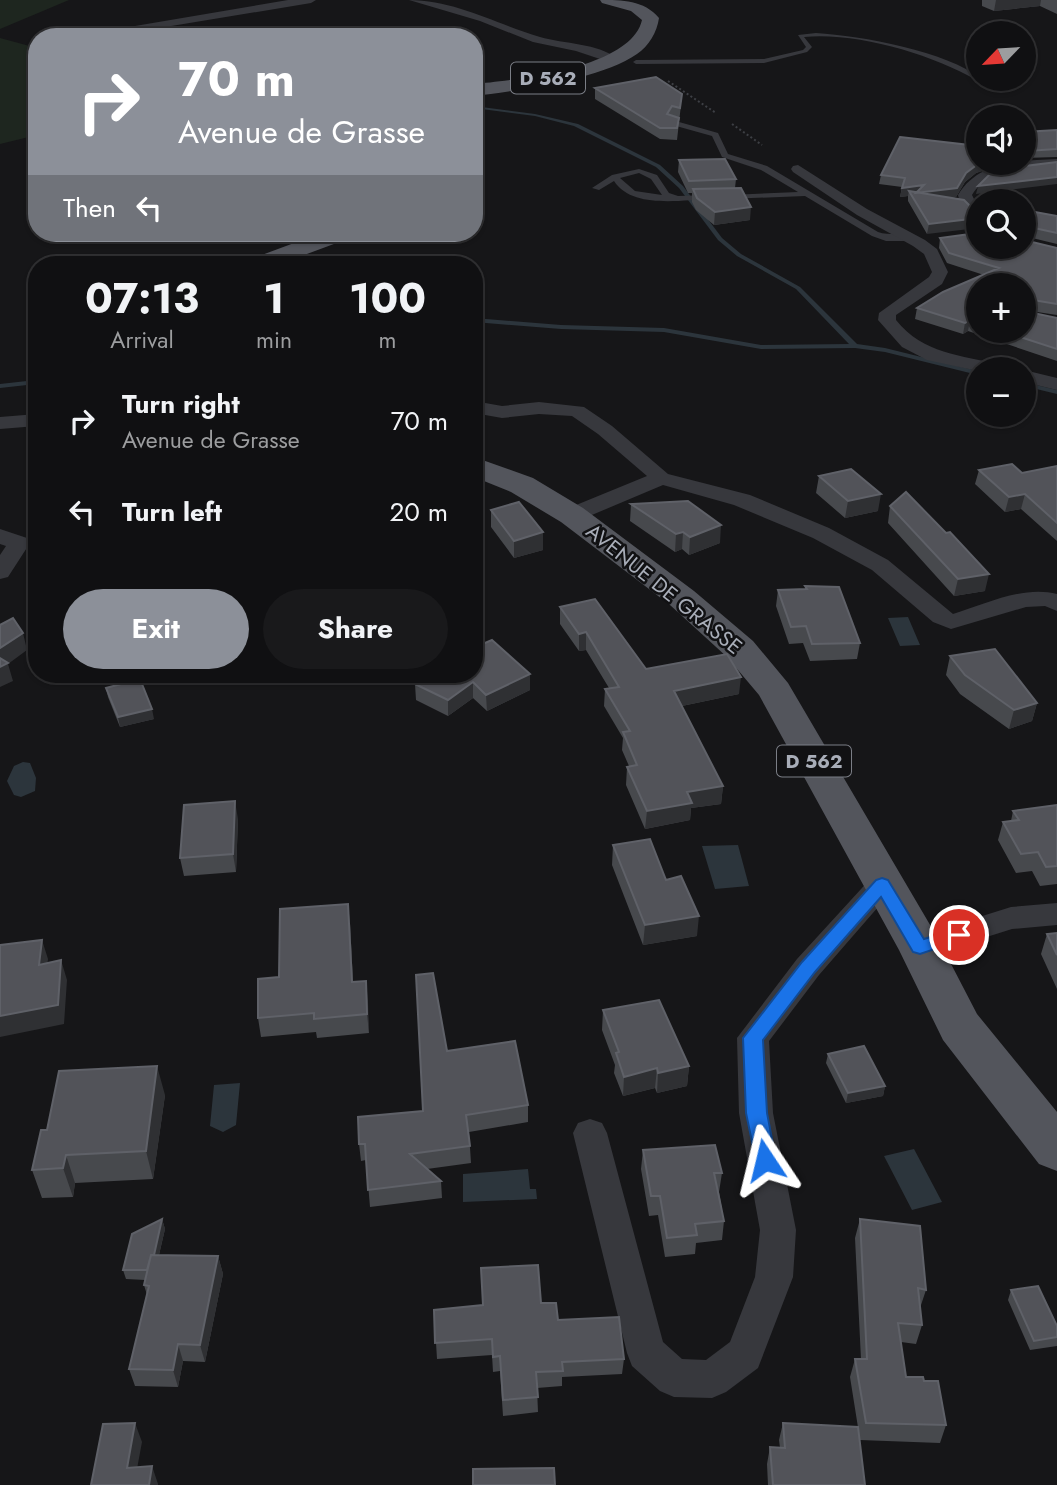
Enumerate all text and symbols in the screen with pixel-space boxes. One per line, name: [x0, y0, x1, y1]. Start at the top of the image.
north arrow: [966, 21, 1036, 91]
map controls: [966, 21, 1036, 427]
text: 70 m: [178, 44, 295, 114]
icon: right: [63, 56, 154, 147]
road number: D 562: [511, 62, 585, 94]
button: sound: [966, 105, 1036, 175]
text: Avenue de Grasse: [178, 109, 425, 155]
text: Then: [63, 189, 116, 227]
icon: left: [130, 189, 168, 227]
button: search: [966, 189, 1036, 259]
text: 07:13: [85, 268, 199, 329]
text: 1: [263, 268, 285, 329]
text: 100: [349, 268, 426, 329]
button: +: [966, 273, 1036, 343]
text: Arrival: [110, 323, 174, 357]
text: min: [256, 323, 292, 357]
text: m: [379, 323, 397, 357]
button: −: [966, 357, 1036, 427]
text: Turn right: [122, 385, 240, 423]
icon: right: [63, 402, 101, 440]
text: 70 m: [391, 402, 448, 440]
text: Avenue de Grasse: [122, 423, 300, 457]
icon: left: [63, 493, 101, 531]
text: Turn left: [122, 493, 222, 531]
text: 20 m: [390, 493, 448, 531]
street label: AVENUE DE GRASSE: [580, 517, 748, 661]
button: Exit: [63, 589, 249, 669]
button: Share: [263, 589, 448, 669]
road number: D 562: [777, 746, 851, 776]
pin: [929, 905, 989, 965]
icon: arrive: [940, 916, 978, 954]
position arrow: [728, 1123, 802, 1197]

